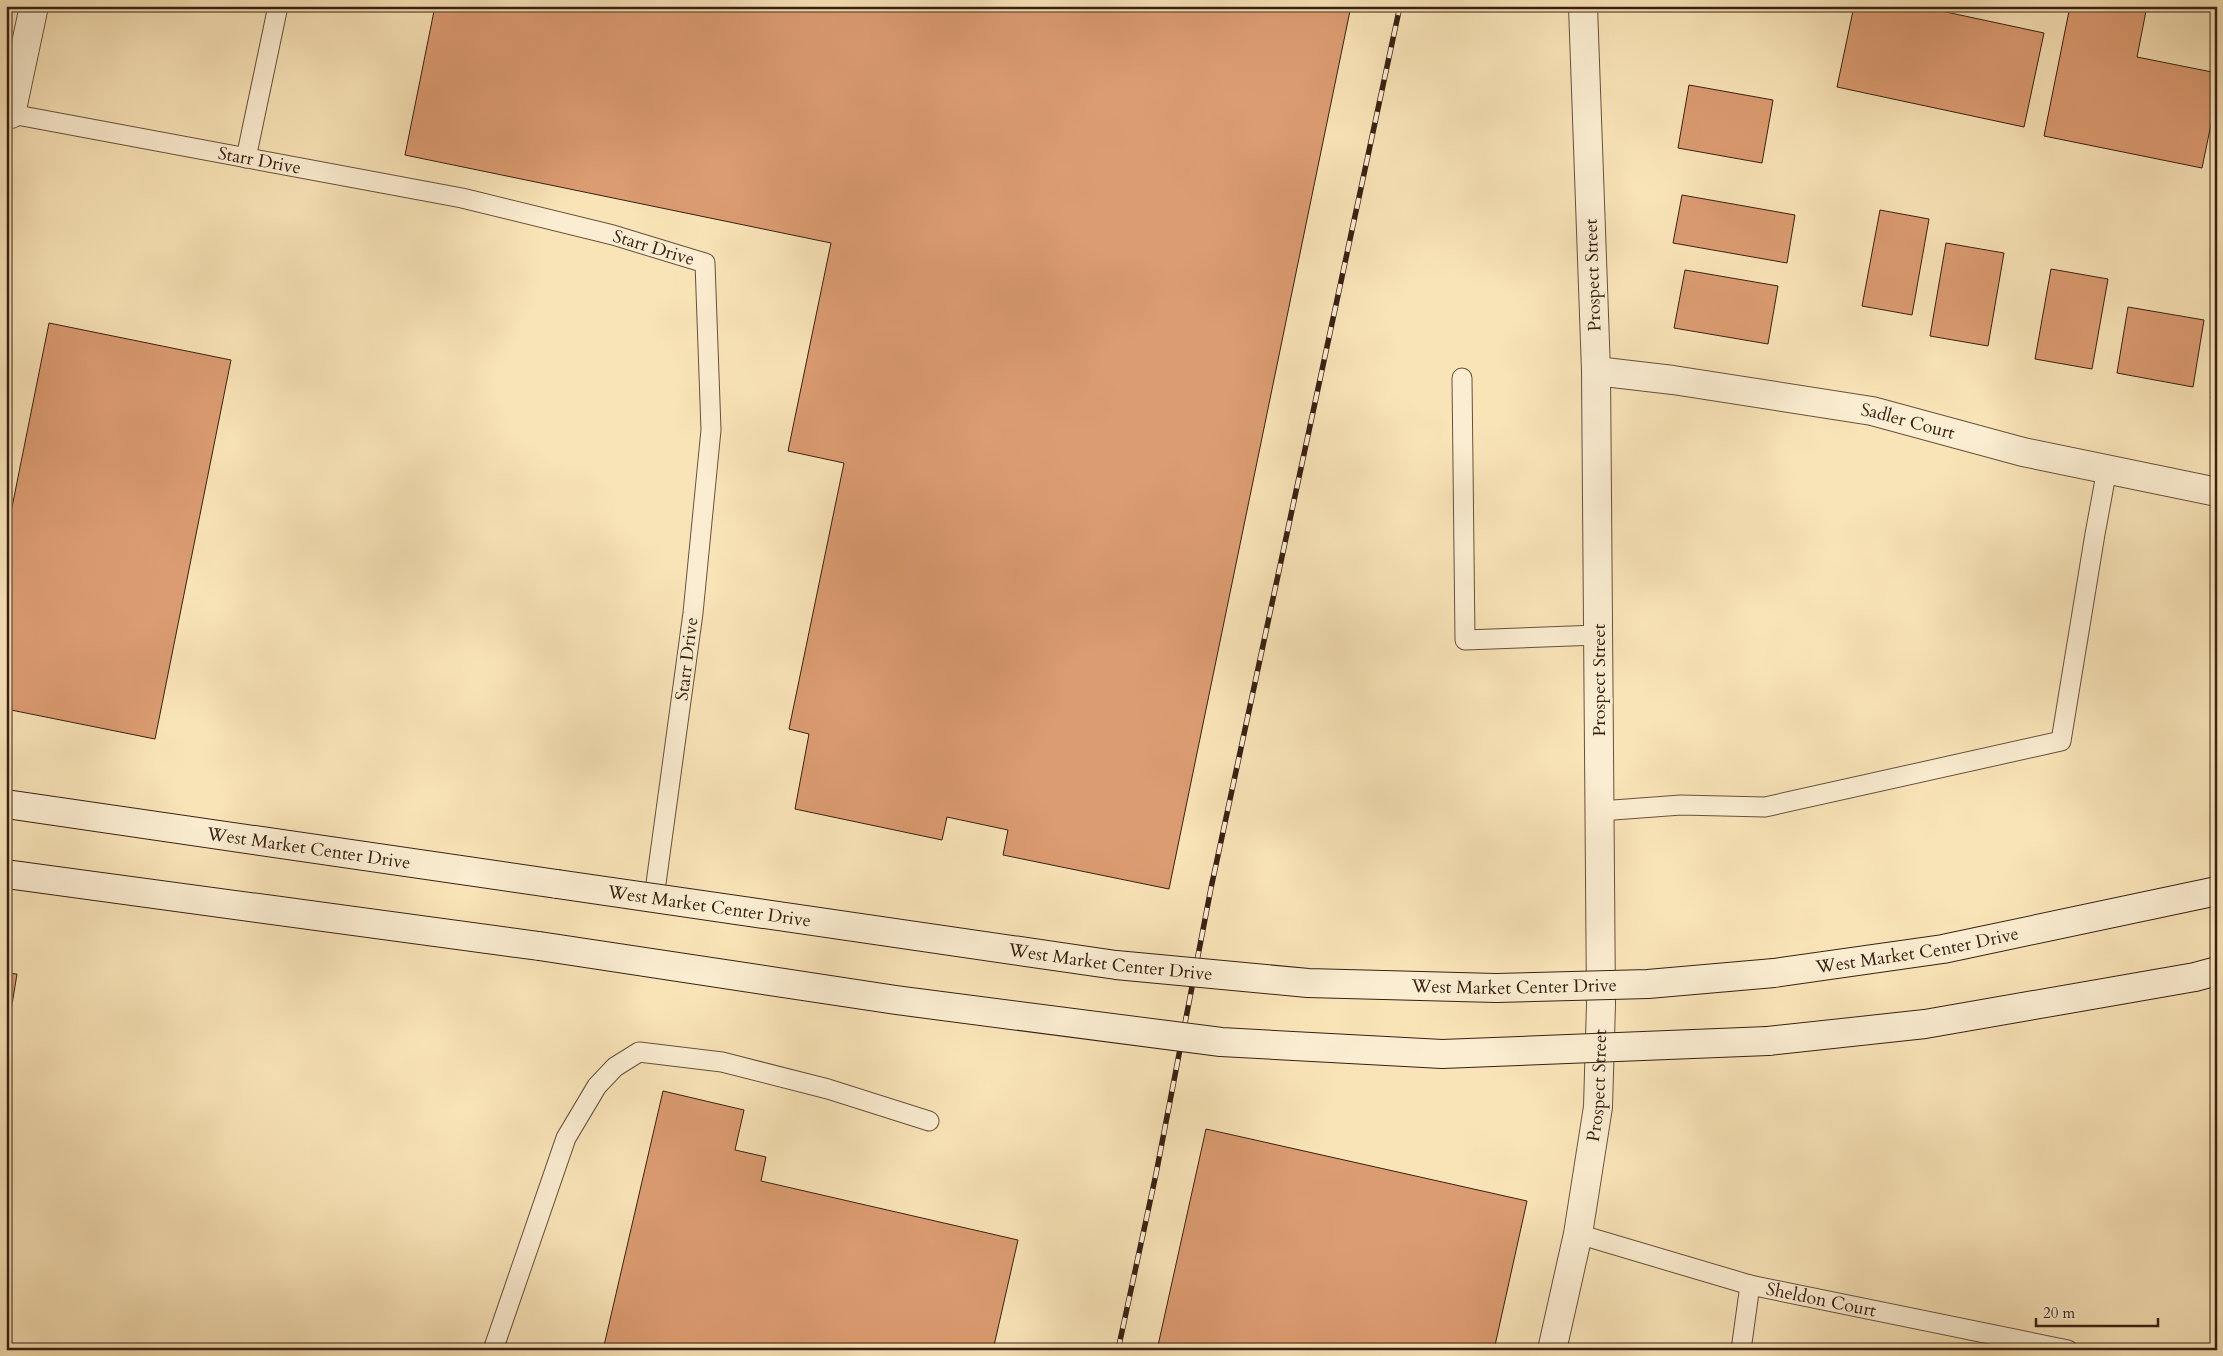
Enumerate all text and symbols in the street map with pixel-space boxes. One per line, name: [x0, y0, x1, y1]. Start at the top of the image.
street label: Starr Drive: [216, 140, 303, 180]
street label: Prospect Street: [1579, 218, 1607, 332]
street label: Starr Drive: [610, 223, 698, 272]
street label: Sadler Court: [1859, 397, 1958, 445]
street label: Starr Drive: [669, 616, 705, 702]
street label: Prospect Street: [1587, 623, 1612, 736]
street label: West Market Center Drive: [204, 821, 412, 875]
street label: West Market Center Drive: [605, 879, 813, 933]
street label: West Market Center Drive: [1813, 921, 2021, 980]
street label: West Market Center Drive: [1006, 937, 1214, 986]
street label: West Market Center Drive: [1410, 972, 1617, 1001]
street label: Prospect Street: [1580, 1028, 1613, 1143]
street label: Sheldon Court: [1764, 1276, 1879, 1323]
scale bar: [2036, 1296, 2158, 1328]
text: 20 m: [2043, 1303, 2075, 1323]

